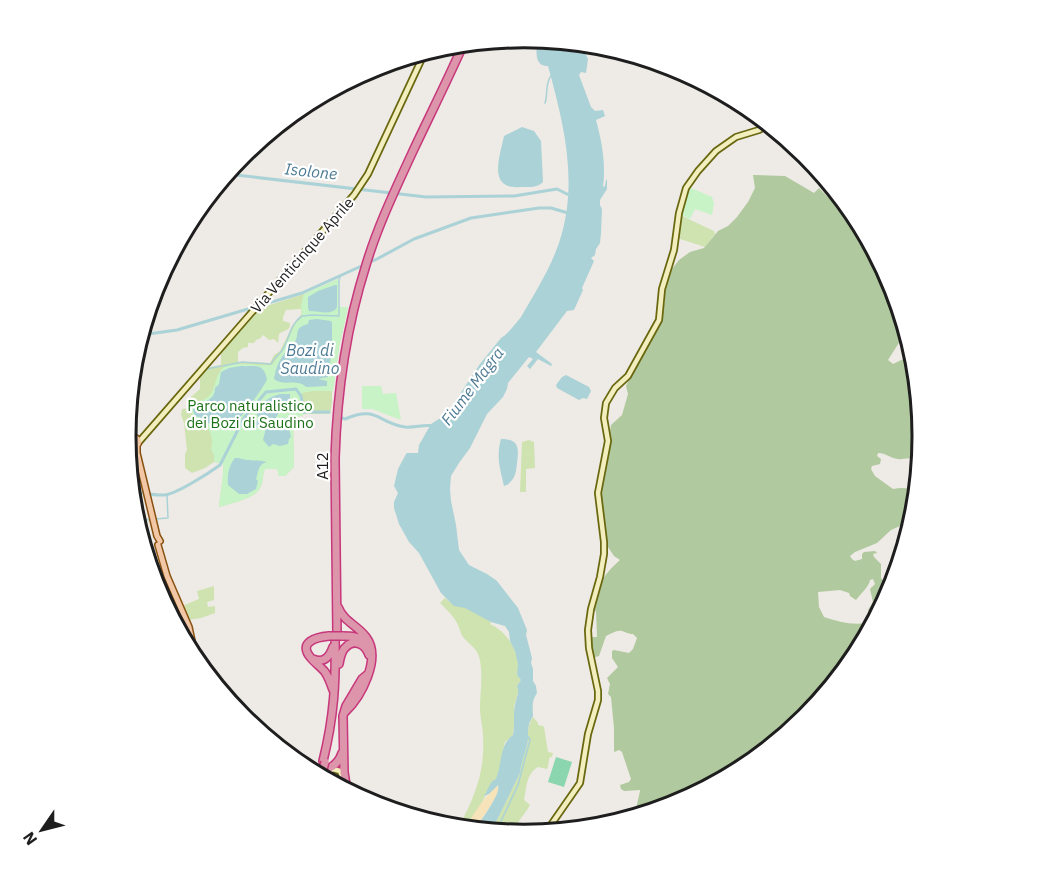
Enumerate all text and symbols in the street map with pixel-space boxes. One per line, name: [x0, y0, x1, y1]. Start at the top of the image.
water label: Isolone: [284, 158, 338, 184]
street label: Via Venticinque Aprile: [246, 193, 358, 317]
water label: Bozi di Saudino: [281, 340, 340, 378]
water label: Fiume Magra: [436, 343, 508, 429]
park label: Parco naturalistico dei Bozi di Saudino: [186, 396, 314, 432]
street label: A12: [313, 452, 332, 480]
north arrow: [12, 800, 72, 860]
text: N: [18, 828, 41, 849]

